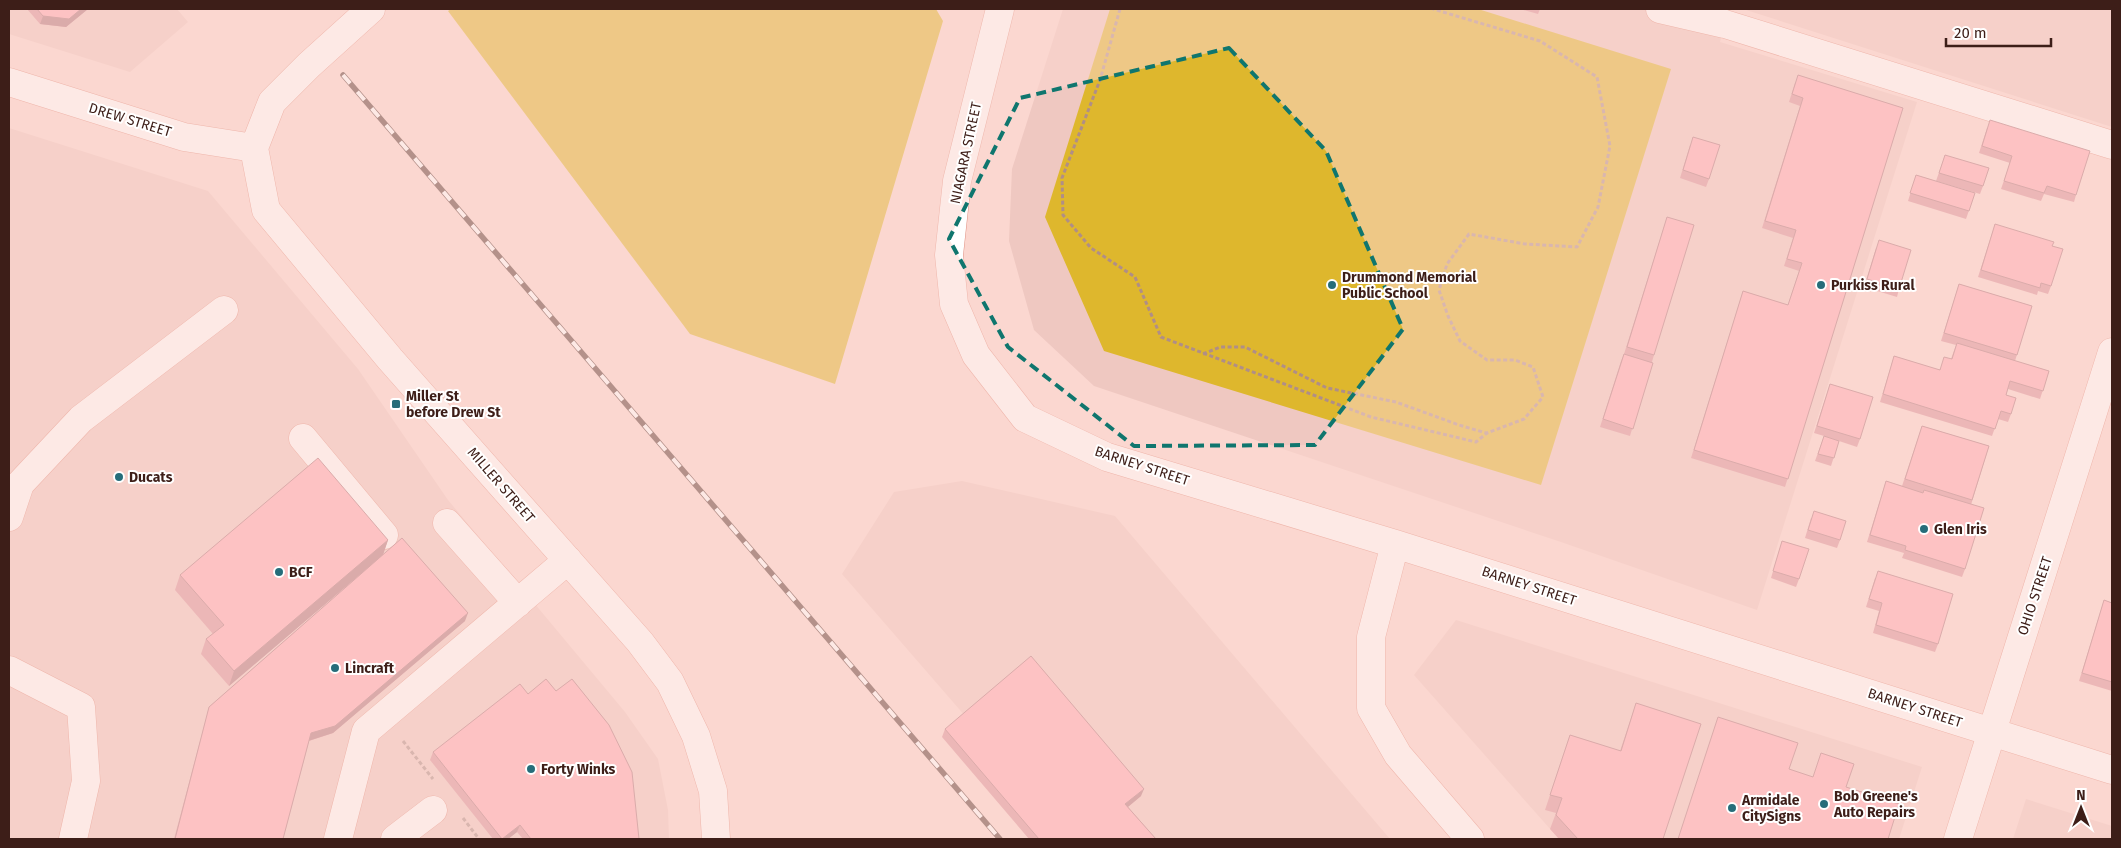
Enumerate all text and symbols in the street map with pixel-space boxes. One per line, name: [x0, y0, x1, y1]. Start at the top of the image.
scale bar: [1946, 15, 2051, 47]
text: 20 m: [1954, 24, 1987, 42]
street label: DREW STREET: [87, 99, 174, 141]
street label: NIAGARA STREET: [947, 100, 985, 206]
place label: Drummond Memorial Public School: [1342, 269, 1477, 302]
place label: Purkiss Rural: [1831, 277, 1915, 294]
marker: Drummond Memorial Public School: [1326, 279, 1338, 291]
marker: Purkiss Rural: [1815, 279, 1827, 291]
place label: Miller St before Drew St: [406, 388, 501, 421]
marker: Miller St before Drew St: [390, 398, 402, 410]
street label: BARNEY STREET: [1092, 443, 1192, 490]
street label: MILLER STREET: [464, 444, 539, 527]
place label: Ducats: [129, 469, 173, 486]
marker: Ducats: [113, 471, 125, 483]
place label: Glen Iris: [1934, 521, 1987, 538]
marker: Glen Iris: [1918, 523, 1930, 535]
street label: OHIO STREET: [2014, 554, 2056, 638]
street label: BARNEY STREET: [1479, 563, 1579, 610]
place label: BCF: [289, 564, 313, 581]
marker: BCF: [273, 566, 285, 578]
place label: Lincraft: [345, 660, 395, 677]
marker: Lincraft: [329, 662, 341, 674]
street label: BARNEY STREET: [1865, 685, 1965, 732]
place label: Forty Winks: [541, 761, 616, 778]
marker: Forty Winks: [525, 763, 537, 775]
north arrow: [2056, 783, 2106, 833]
text: N: [2076, 787, 2086, 804]
place label: Bob Greene's Auto Repairs: [1833, 788, 1918, 821]
place label: Armidale CitySigns: [1741, 792, 1801, 825]
marker: Bob Greene's Auto Repairs: [1818, 798, 1830, 810]
marker: Armidale CitySigns: [1726, 802, 1738, 814]

